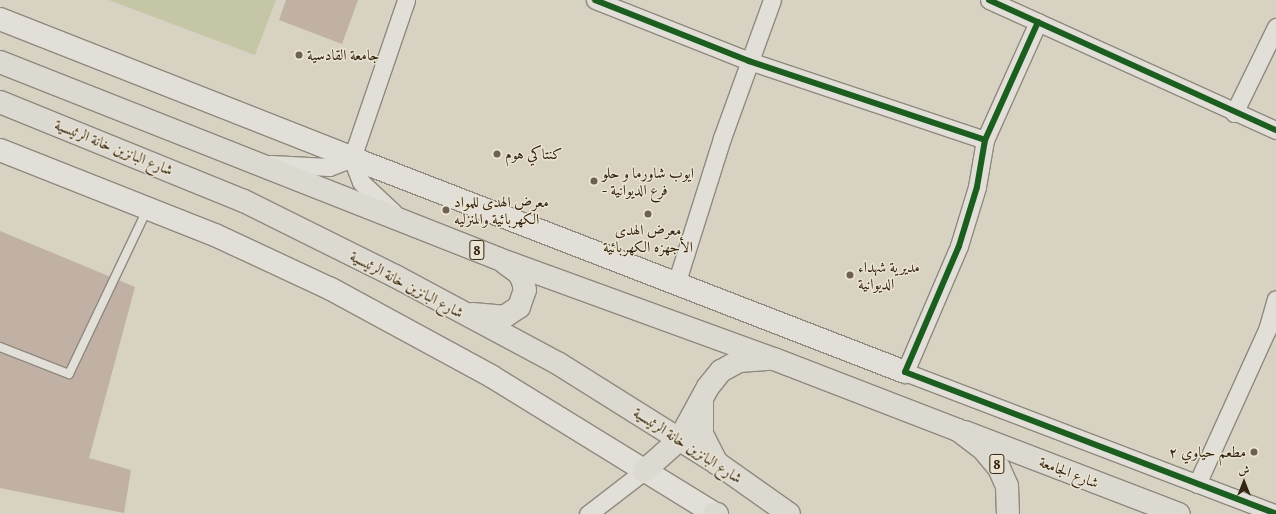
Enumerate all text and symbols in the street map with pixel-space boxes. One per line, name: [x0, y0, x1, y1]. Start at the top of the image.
place label: جامعة القادسية: [307, 46, 379, 64]
marker: جامعة القادسية: [294, 50, 304, 60]
street label: شارع البانزين خانة الرئيسية: [52, 115, 176, 179]
place label: كنتاكي هوم: [505, 145, 562, 163]
marker: كنتاكي هوم: [492, 149, 502, 159]
place label: ايوب شاورما و حلو - فرع الديوانية: [602, 163, 694, 198]
marker: ايوب شاورما و حلو - فرع الديوانية: [589, 176, 599, 186]
place label: معرض الهدى للمواد الكهربائية والمنزليه: [454, 192, 549, 227]
marker: معرض الهدى للمواد الكهربائية والمنزليه: [441, 205, 451, 215]
marker: معرض الهدى الأجهزه الكهربائية: [643, 209, 653, 219]
place label: معرض الهدى الأجهزه الكهربائية: [603, 220, 693, 255]
road number: 8: [469, 238, 485, 262]
street label: شارع البانزين خانة الرئيسية: [347, 246, 467, 322]
place label: مديرية شهداء الديوانية: [858, 257, 920, 292]
marker: مديرية شهداء الديوانية: [845, 270, 855, 280]
street label: شارع البانزين خانة الرئيسية: [630, 403, 746, 487]
place label: مطعم حياوي ٢: [1169, 443, 1246, 461]
marker: مطعم حياوي ٢: [1249, 447, 1259, 457]
road number: 8: [989, 452, 1005, 476]
street label: شارع الجامعة: [1037, 452, 1101, 492]
north arrow: [1224, 462, 1264, 502]
text: ش: [1239, 462, 1249, 478]

